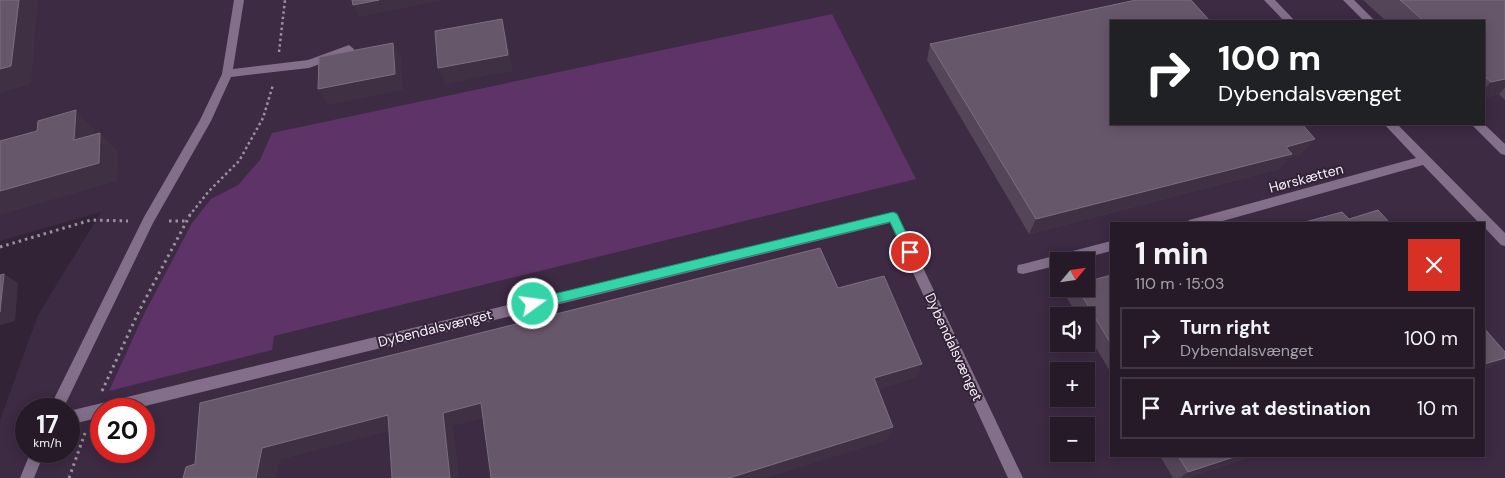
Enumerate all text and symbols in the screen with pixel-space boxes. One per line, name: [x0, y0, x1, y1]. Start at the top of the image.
text: 100 m: [1218, 35, 1321, 81]
icon: right: [1135, 40, 1200, 105]
text: Dybendalsvænget: [1218, 79, 1402, 108]
street label: Hørskætten: [1267, 159, 1345, 197]
pin: [889, 231, 931, 273]
text: 1 min: [1135, 234, 1208, 273]
icon: arrive: [896, 238, 924, 266]
button: close: [1408, 239, 1460, 291]
north arrow: [1050, 252, 1095, 298]
map controls: [1050, 252, 1095, 462]
text: 110 m · 15:03: [1135, 273, 1225, 294]
position arrow: [506, 277, 558, 329]
street label: Dybendalsvænget: [921, 290, 987, 404]
street label: Dybendalsvænget: [376, 305, 494, 351]
button: sound: [1050, 307, 1095, 352]
text: Turn right: [1180, 315, 1270, 340]
icon: right: [1137, 324, 1165, 352]
text: 100 m: [1404, 326, 1458, 351]
text: Dybendalsvænget: [1180, 340, 1314, 361]
button: +: [1050, 362, 1095, 407]
icon: arrive: [1137, 394, 1165, 422]
text: Arrive at destination: [1180, 396, 1371, 421]
text: 10 m: [1417, 396, 1458, 421]
speed limit sign: 20: [90, 398, 155, 463]
text: 17: [36, 408, 59, 441]
button: −: [1050, 417, 1095, 462]
text: km/h: [33, 435, 62, 451]

